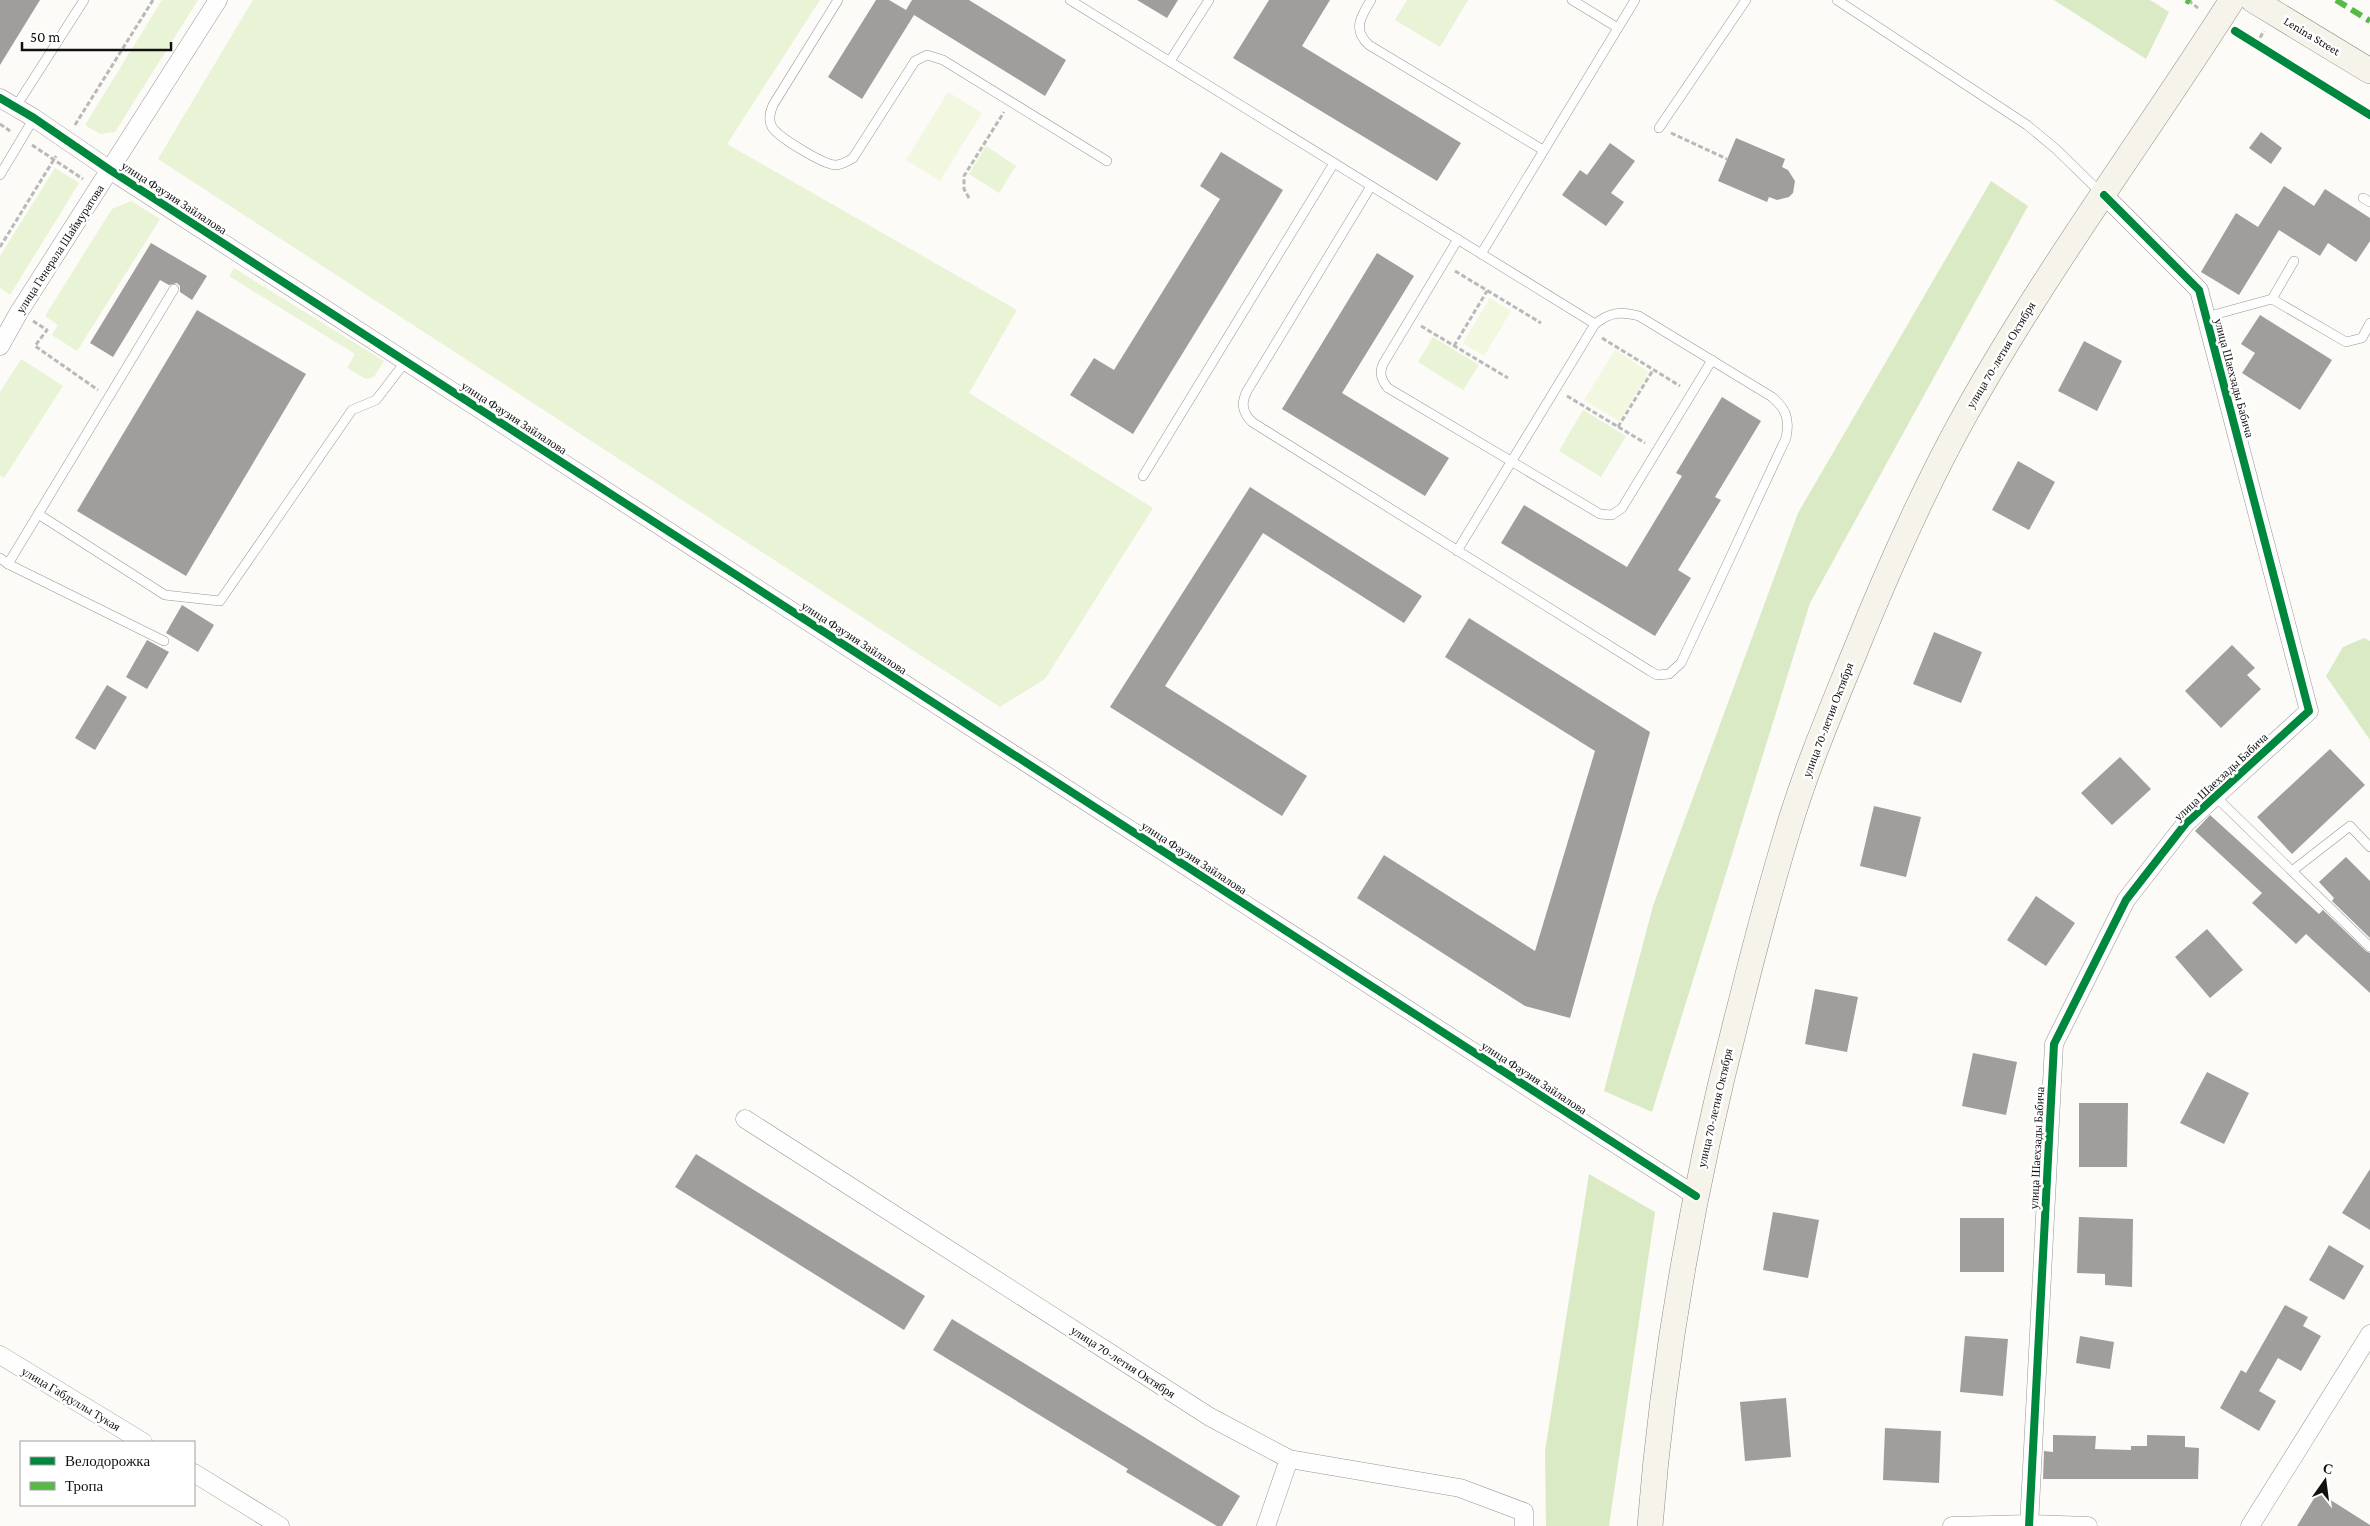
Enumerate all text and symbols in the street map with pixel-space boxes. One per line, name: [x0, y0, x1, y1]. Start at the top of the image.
street label: Lenina Street: [2281, 14, 2344, 59]
scale bar: [22, 20, 171, 52]
text: 50 m: [30, 29, 60, 45]
street label: улица Фаузия Зайлалова: [119, 159, 230, 238]
street label: улица Генерала Шаймуратова: [13, 182, 107, 316]
street label: улица 70-летия Октября: [1964, 299, 2039, 411]
street label: улица Шаехзады Бабича: [2211, 317, 2257, 440]
street label: улица Фаузия Зайлалова: [459, 379, 570, 458]
street label: улица Фаузия Зайлалова: [799, 599, 910, 678]
street label: улица 70-летия Октября: [1800, 660, 1857, 779]
street label: улица Шаехзады Бабича: [2171, 730, 2271, 824]
street label: улица Фаузия Зайлалова: [1139, 819, 1250, 898]
street label: улица Фаузия Зайлалова: [1479, 1039, 1590, 1118]
street label: улица 70-летия Октября: [1694, 1047, 1736, 1169]
street label: улица Шаехзады Бабича: [2027, 1086, 2047, 1210]
street label: улица 70-летия Октября: [1068, 1323, 1178, 1401]
street label: улица Габдуллы Тукая: [19, 1364, 123, 1434]
legend: [20, 1441, 195, 1506]
text: Велодорожка: [65, 1453, 150, 1469]
north arrow: [2300, 1456, 2350, 1506]
text: С: [2321, 1459, 2335, 1477]
text: Тропа: [65, 1478, 104, 1494]

